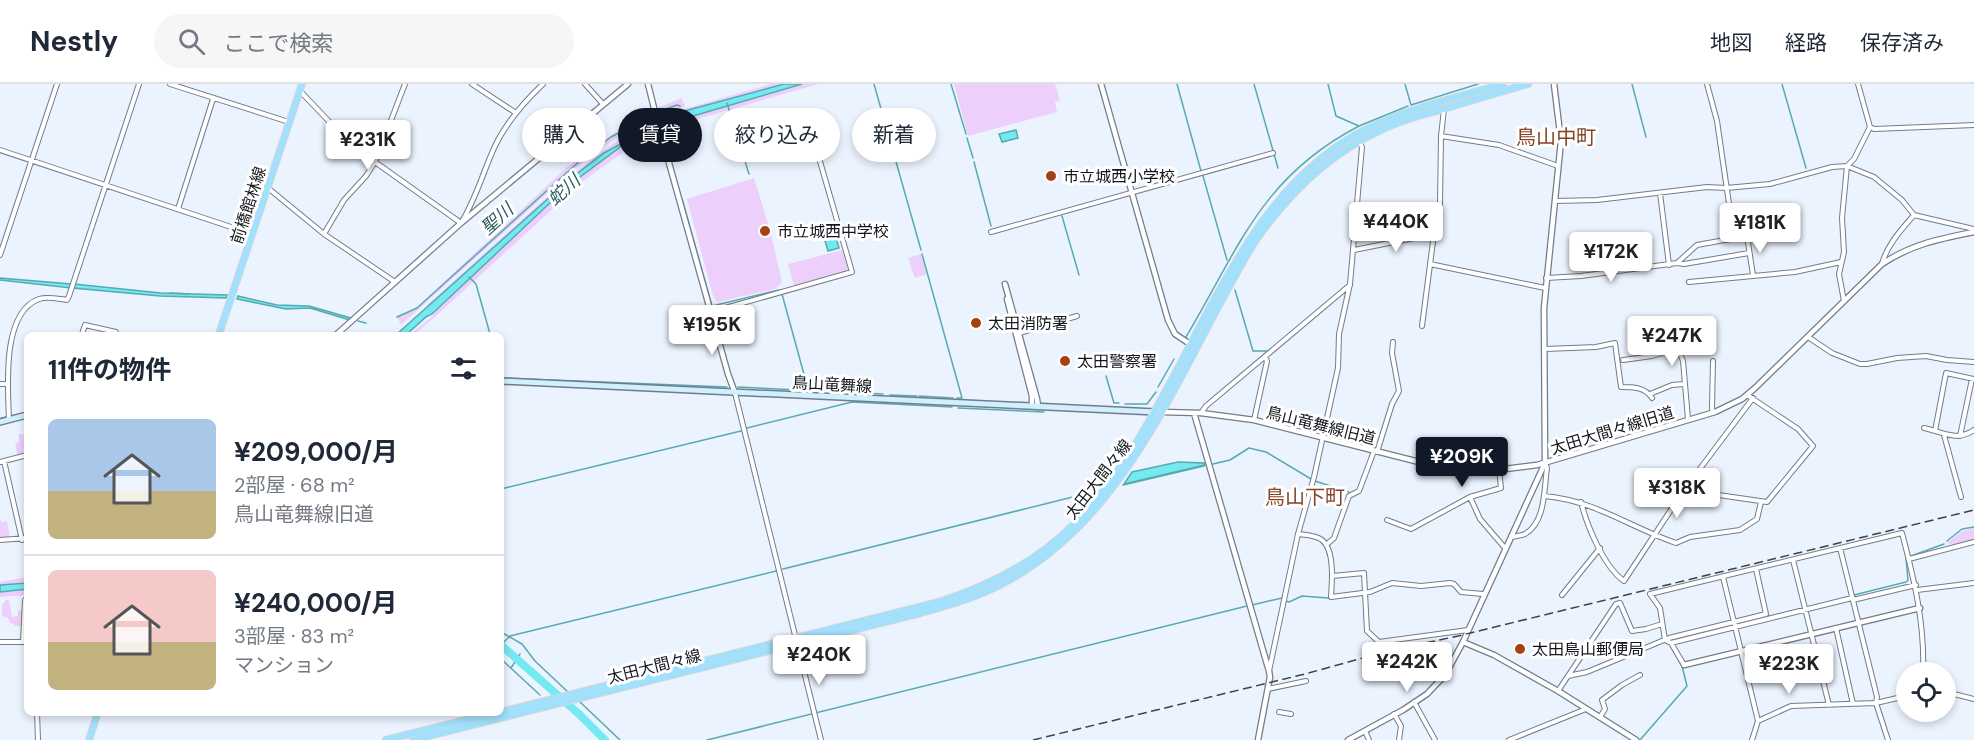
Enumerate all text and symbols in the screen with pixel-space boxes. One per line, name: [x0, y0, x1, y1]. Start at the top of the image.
search box: [154, 14, 574, 68]
text: Nestly: [30, 23, 118, 60]
icon: search: [175, 25, 208, 58]
text: ここで検索: [223, 29, 333, 58]
text: 地図: [1710, 29, 1752, 57]
text: 経路: [1785, 29, 1827, 57]
text: 保存済み: [1860, 29, 1944, 57]
chip: 購入: [522, 108, 606, 162]
chip: 賃貸: [618, 108, 702, 162]
chip: 絞り込み: [714, 108, 840, 162]
chip: 新着: [852, 108, 936, 162]
pin: ¥231K: [326, 120, 410, 171]
district label: 鳥山中町: [1516, 124, 1596, 150]
text: ¥231K: [340, 126, 396, 152]
street label: 前橋館林線: [226, 164, 271, 246]
place label: 市立城西小学校: [1063, 166, 1175, 187]
water label: 蛇川: [543, 168, 587, 211]
marker: 市立城西小学校: [1044, 169, 1058, 183]
water label: 聖川: [476, 197, 520, 240]
pin: ¥440K: [1354, 202, 1438, 253]
pin: ¥181K: [1718, 203, 1802, 254]
text: ¥440K: [1363, 208, 1429, 234]
text: ¥181K: [1734, 209, 1786, 235]
place label: 市立城西中学校: [777, 221, 889, 242]
marker: 市立城西中学校: [758, 224, 772, 238]
pin: ¥172K: [1569, 232, 1653, 283]
text: ¥172K: [1583, 238, 1639, 264]
pin: ¥195K: [670, 305, 754, 356]
text: ¥195K: [683, 311, 741, 337]
place label: 太田消防署: [988, 313, 1068, 334]
marker: 太田消防署: [969, 316, 983, 330]
pin: ¥247K: [1630, 316, 1714, 367]
text: ¥247K: [1641, 322, 1703, 348]
place label: 太田警察署: [1077, 351, 1157, 372]
icon: filters: [447, 352, 480, 385]
text: 11件の物件: [48, 353, 171, 387]
marker: 太田警察署: [1058, 354, 1072, 368]
street label: 鳥山竜舞線: [791, 372, 872, 397]
street label: 鳥山竜舞線旧道: [1264, 402, 1378, 449]
street label: 太田大間々線旧道: [1548, 402, 1676, 459]
text: ¥209,000/月: [234, 435, 398, 469]
street label: 太田大間々線: [1061, 435, 1136, 524]
pin: ¥209K: [1420, 437, 1504, 488]
icon: home: [96, 443, 168, 515]
text: ¥209K: [1430, 443, 1494, 469]
pin: ¥318K: [1635, 468, 1719, 519]
text: 2部屋 · 68 m²: [234, 472, 355, 498]
text: ¥318K: [1648, 474, 1706, 500]
district label: 鳥山下町: [1265, 484, 1345, 510]
text: 鳥山竜舞線旧道: [234, 501, 374, 527]
text: ¥240,000/月: [234, 586, 398, 620]
icon: home: [96, 594, 168, 666]
text: 3部屋 · 83 m²: [234, 623, 354, 649]
pin: ¥240K: [777, 635, 861, 686]
place label: 太田鳥山郵便局: [1532, 639, 1644, 660]
text: ¥240K: [787, 641, 851, 667]
pin: ¥242K: [1365, 642, 1449, 693]
marker: 太田鳥山郵便局: [1513, 642, 1527, 656]
pin: ¥223K: [1747, 644, 1831, 695]
street label: 太田大間々線: [605, 645, 703, 688]
text: ¥242K: [1376, 648, 1438, 674]
text: ¥223K: [1758, 650, 1820, 676]
text: マンション: [234, 652, 334, 678]
map controls: [1896, 662, 1956, 722]
button: locate: [1896, 662, 1956, 722]

